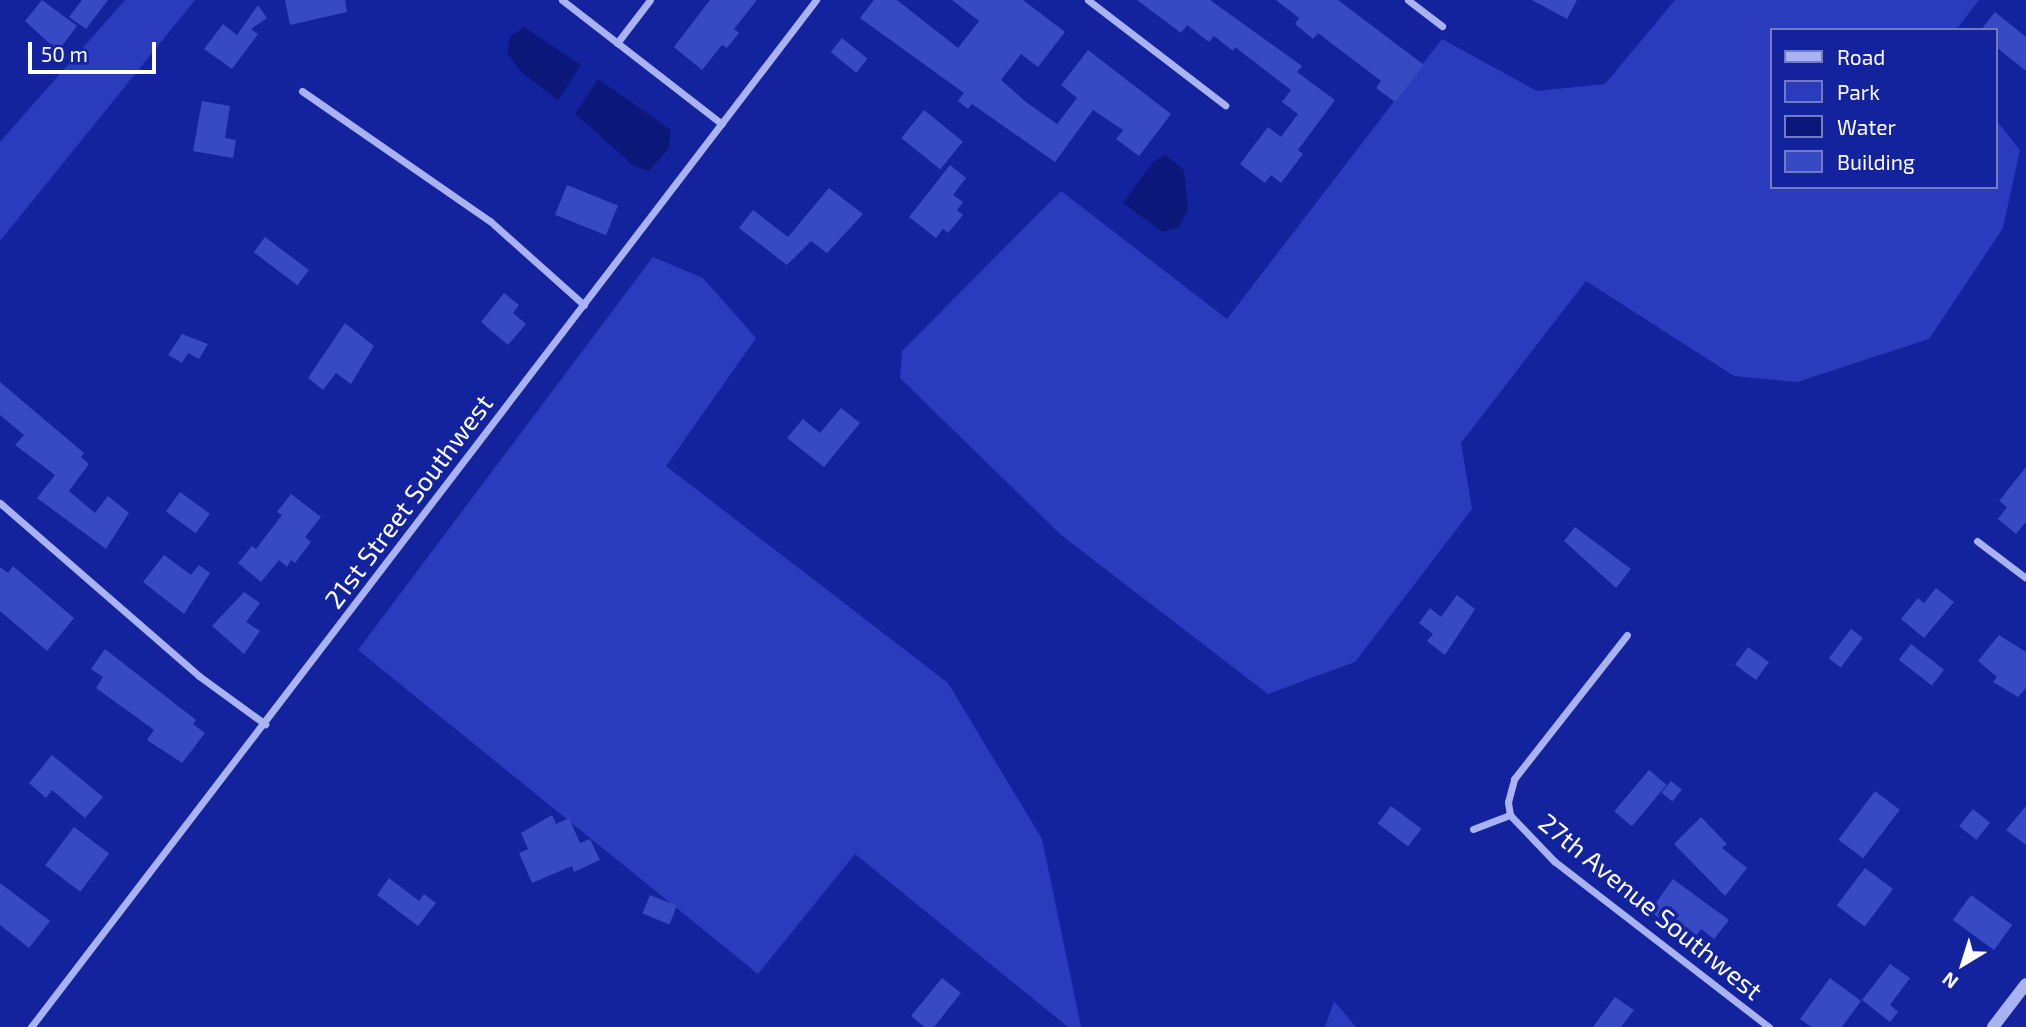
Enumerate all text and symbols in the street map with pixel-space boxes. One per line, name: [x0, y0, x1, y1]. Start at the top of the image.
scale bar: [32, 28, 159, 72]
legend: [1770, 28, 1998, 189]
text: 50 m: [41, 41, 88, 66]
text: Road: [1837, 44, 1885, 69]
text: Park: [1837, 79, 1880, 104]
text: Water: [1837, 114, 1896, 139]
text: Building: [1837, 149, 1915, 174]
street label: 21st Street Southwest: [317, 388, 499, 614]
street label: 27th Avenue Southwest: [1533, 806, 1769, 1006]
north arrow: [1928, 929, 1998, 999]
text: N: [1937, 968, 1962, 994]

